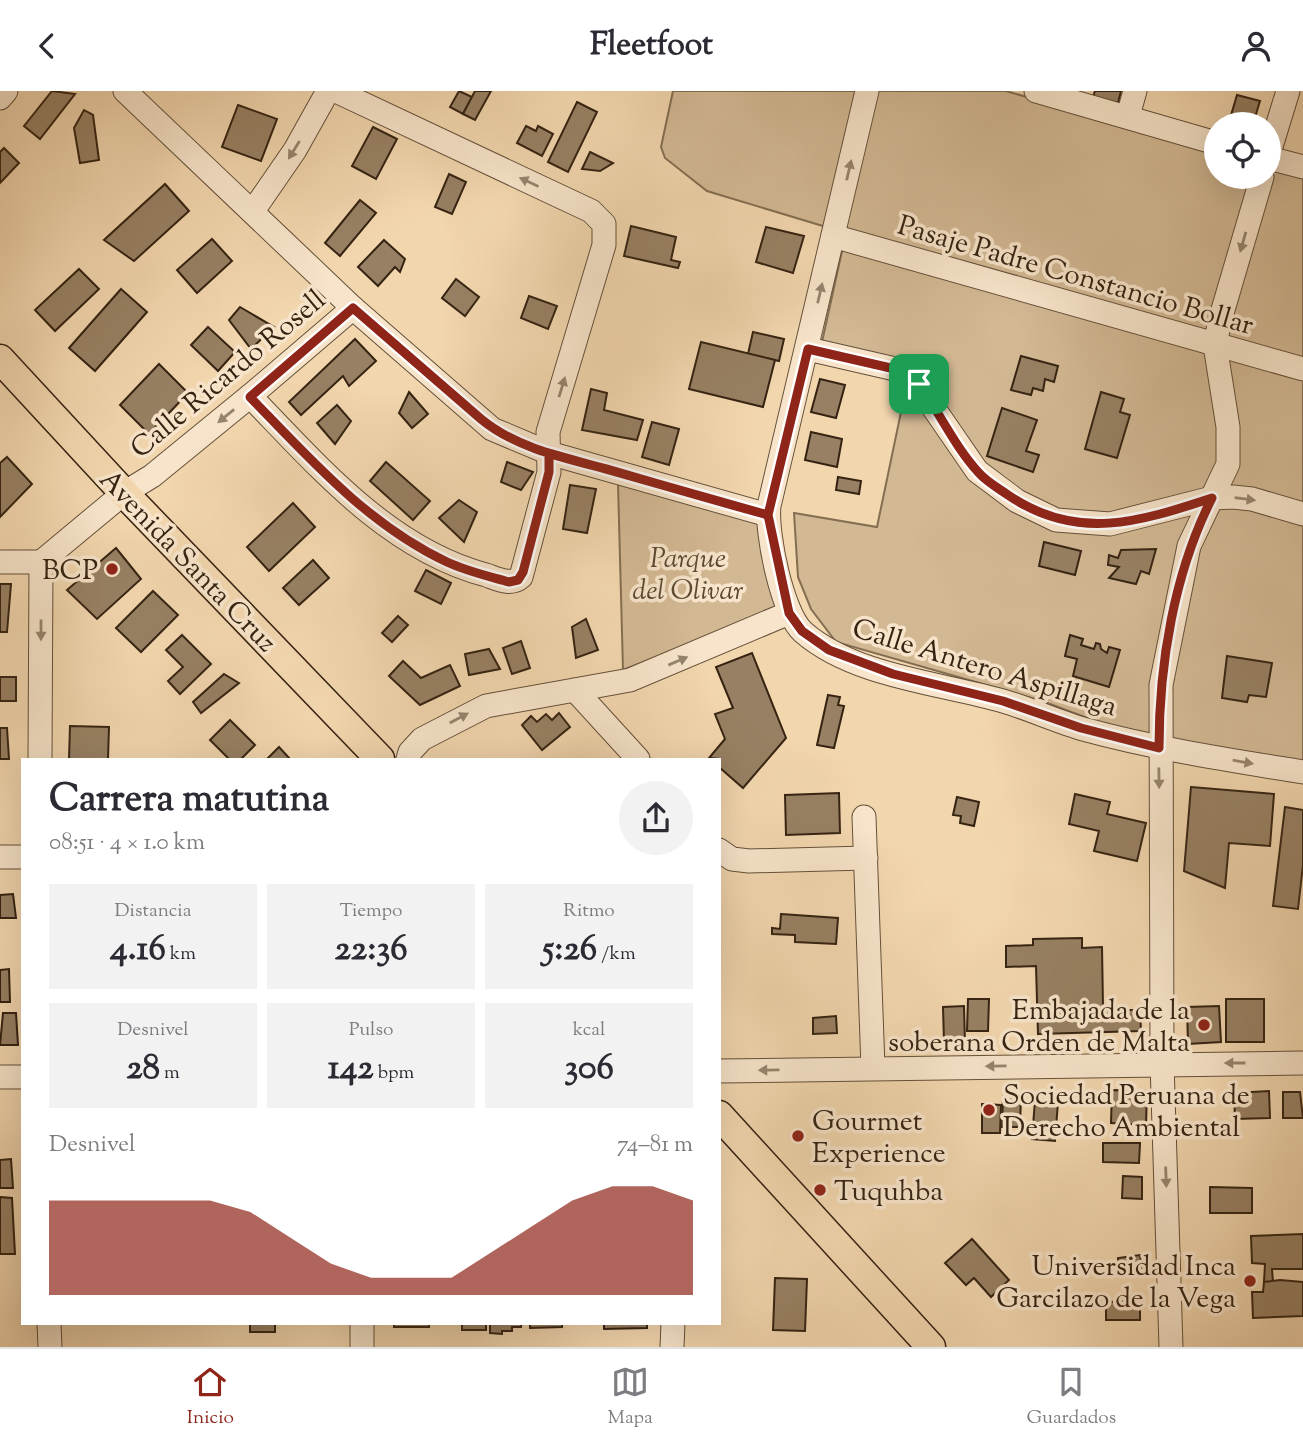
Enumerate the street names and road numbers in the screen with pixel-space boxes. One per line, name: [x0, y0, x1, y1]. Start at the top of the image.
street label: Pasaje Padre Constancio Bollar: [893, 207, 1258, 347]
street label: Calle Ricardo Rosell: [123, 281, 335, 469]
street label: Avenida Santa Cruz: [89, 462, 285, 663]
street label: Calle Antero Aspillaga: [847, 610, 1121, 728]

